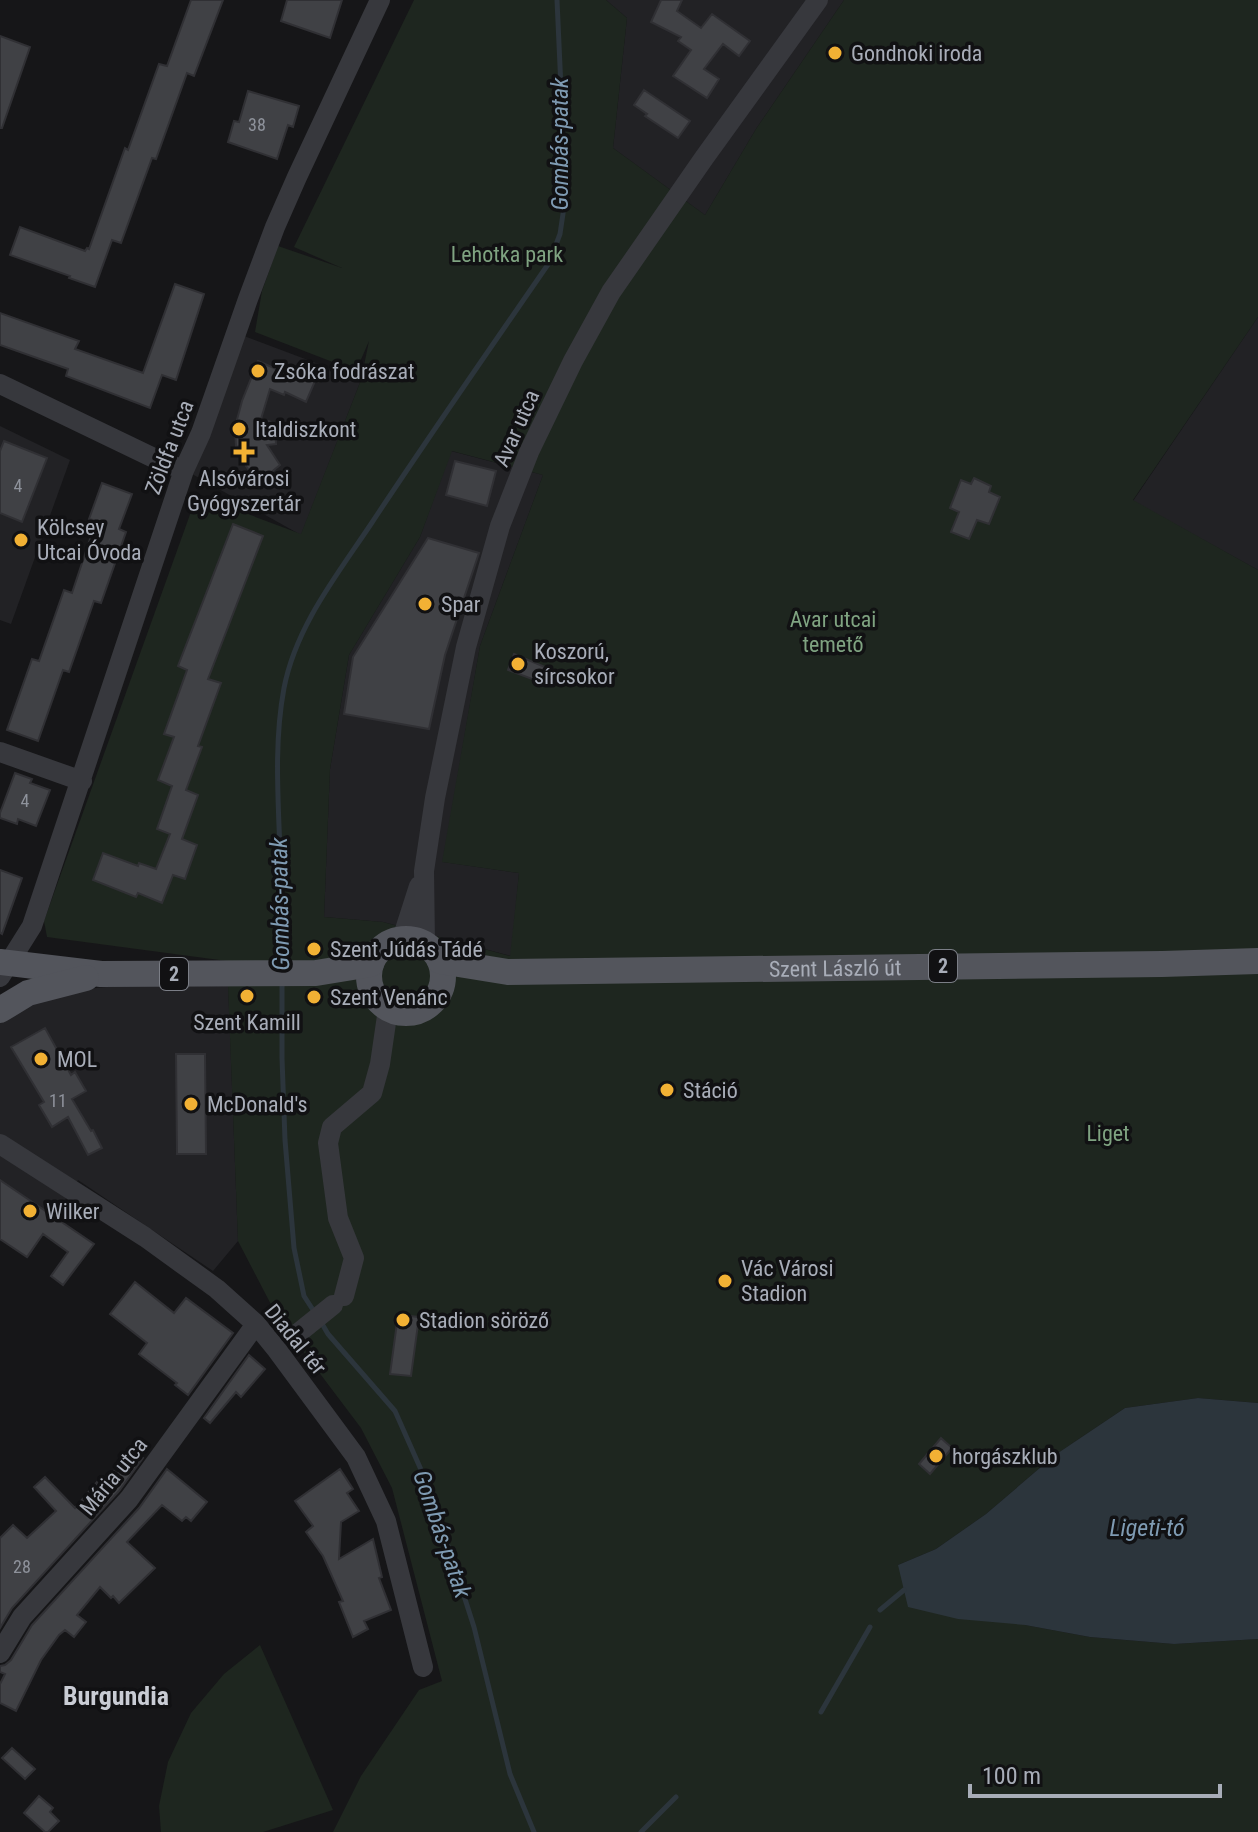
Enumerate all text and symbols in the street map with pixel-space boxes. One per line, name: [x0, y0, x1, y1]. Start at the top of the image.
place label: Gondnoki iroda: [851, 41, 982, 66]
marker: Gondnoki iroda: [826, 44, 844, 62]
water label: Gombás-patak: [546, 77, 574, 211]
house number: 38: [248, 114, 266, 135]
park label: Lehotka park: [451, 242, 563, 267]
place label: Zsóka fodrászat: [274, 359, 415, 384]
marker: Zsóka fodrászat: [249, 362, 267, 380]
street label: Avar utca: [488, 386, 544, 471]
street label: Zöldfa utca: [140, 397, 199, 498]
place label: Italdiszkont: [255, 417, 356, 442]
marker: Italdiszkont: [230, 420, 248, 438]
marker: Alsóvárosi Gyógyszertár: [235, 443, 253, 461]
place label: Alsóvárosi Gyógyszertár: [187, 466, 301, 516]
house number: 4: [14, 475, 23, 496]
place label: Kölcsey Utcai Óvoda: [37, 515, 142, 565]
marker: Kölcsey Utcai Óvoda: [12, 531, 30, 549]
place label: Spar: [441, 592, 481, 617]
marker: Spar: [416, 595, 434, 613]
park label: Avar utcai temető: [790, 607, 876, 657]
place label: Koszorú, sírcsokor: [534, 639, 615, 689]
marker: Koszorú, sírcsokor: [509, 655, 527, 673]
house number: 4: [21, 790, 30, 811]
water label: Gombás-patak: [265, 837, 295, 971]
place label: Szent Júdás Tádé: [330, 937, 483, 962]
marker: Szent Júdás Tádé: [305, 940, 323, 958]
road number: 2: [929, 950, 957, 982]
street label: Szent László út: [769, 955, 902, 982]
road number: 2: [160, 958, 188, 990]
place label: Szent Venánc: [330, 985, 448, 1010]
marker: Szent Kamill: [238, 987, 256, 1005]
marker: Szent Venánc: [305, 988, 323, 1006]
place label: Szent Kamill: [193, 1010, 301, 1035]
place label: MOL: [57, 1047, 97, 1072]
marker: MOL: [32, 1050, 50, 1068]
place label: Stáció: [683, 1078, 738, 1103]
marker: Stáció: [658, 1081, 676, 1099]
house number: 11: [49, 1090, 67, 1111]
place label: McDonald's: [207, 1092, 308, 1117]
marker: McDonald's: [182, 1095, 200, 1113]
park label: Liget: [1086, 1121, 1130, 1146]
place label: Wilker: [46, 1199, 100, 1224]
marker: Wilker: [21, 1202, 39, 1220]
place label: Vác Városi Stadion: [741, 1256, 834, 1306]
marker: Vác Városi Stadion: [716, 1272, 734, 1290]
street label: Diadal tér: [260, 1299, 332, 1380]
place label: Stadion söröző: [419, 1308, 549, 1333]
marker: Stadion söröző: [394, 1311, 412, 1329]
street label: Mária utca: [75, 1433, 152, 1520]
place label: horgászklub: [952, 1444, 1058, 1469]
marker: horgászklub: [927, 1447, 945, 1465]
water label: Gombás-patak: [407, 1466, 477, 1602]
water label: Ligeti-tó: [1109, 1514, 1185, 1542]
house number: 28: [13, 1556, 31, 1577]
district label: Burgundia: [63, 1681, 169, 1711]
scale bar: [970, 1748, 1220, 1798]
text: 100 m: [982, 1762, 1041, 1790]

